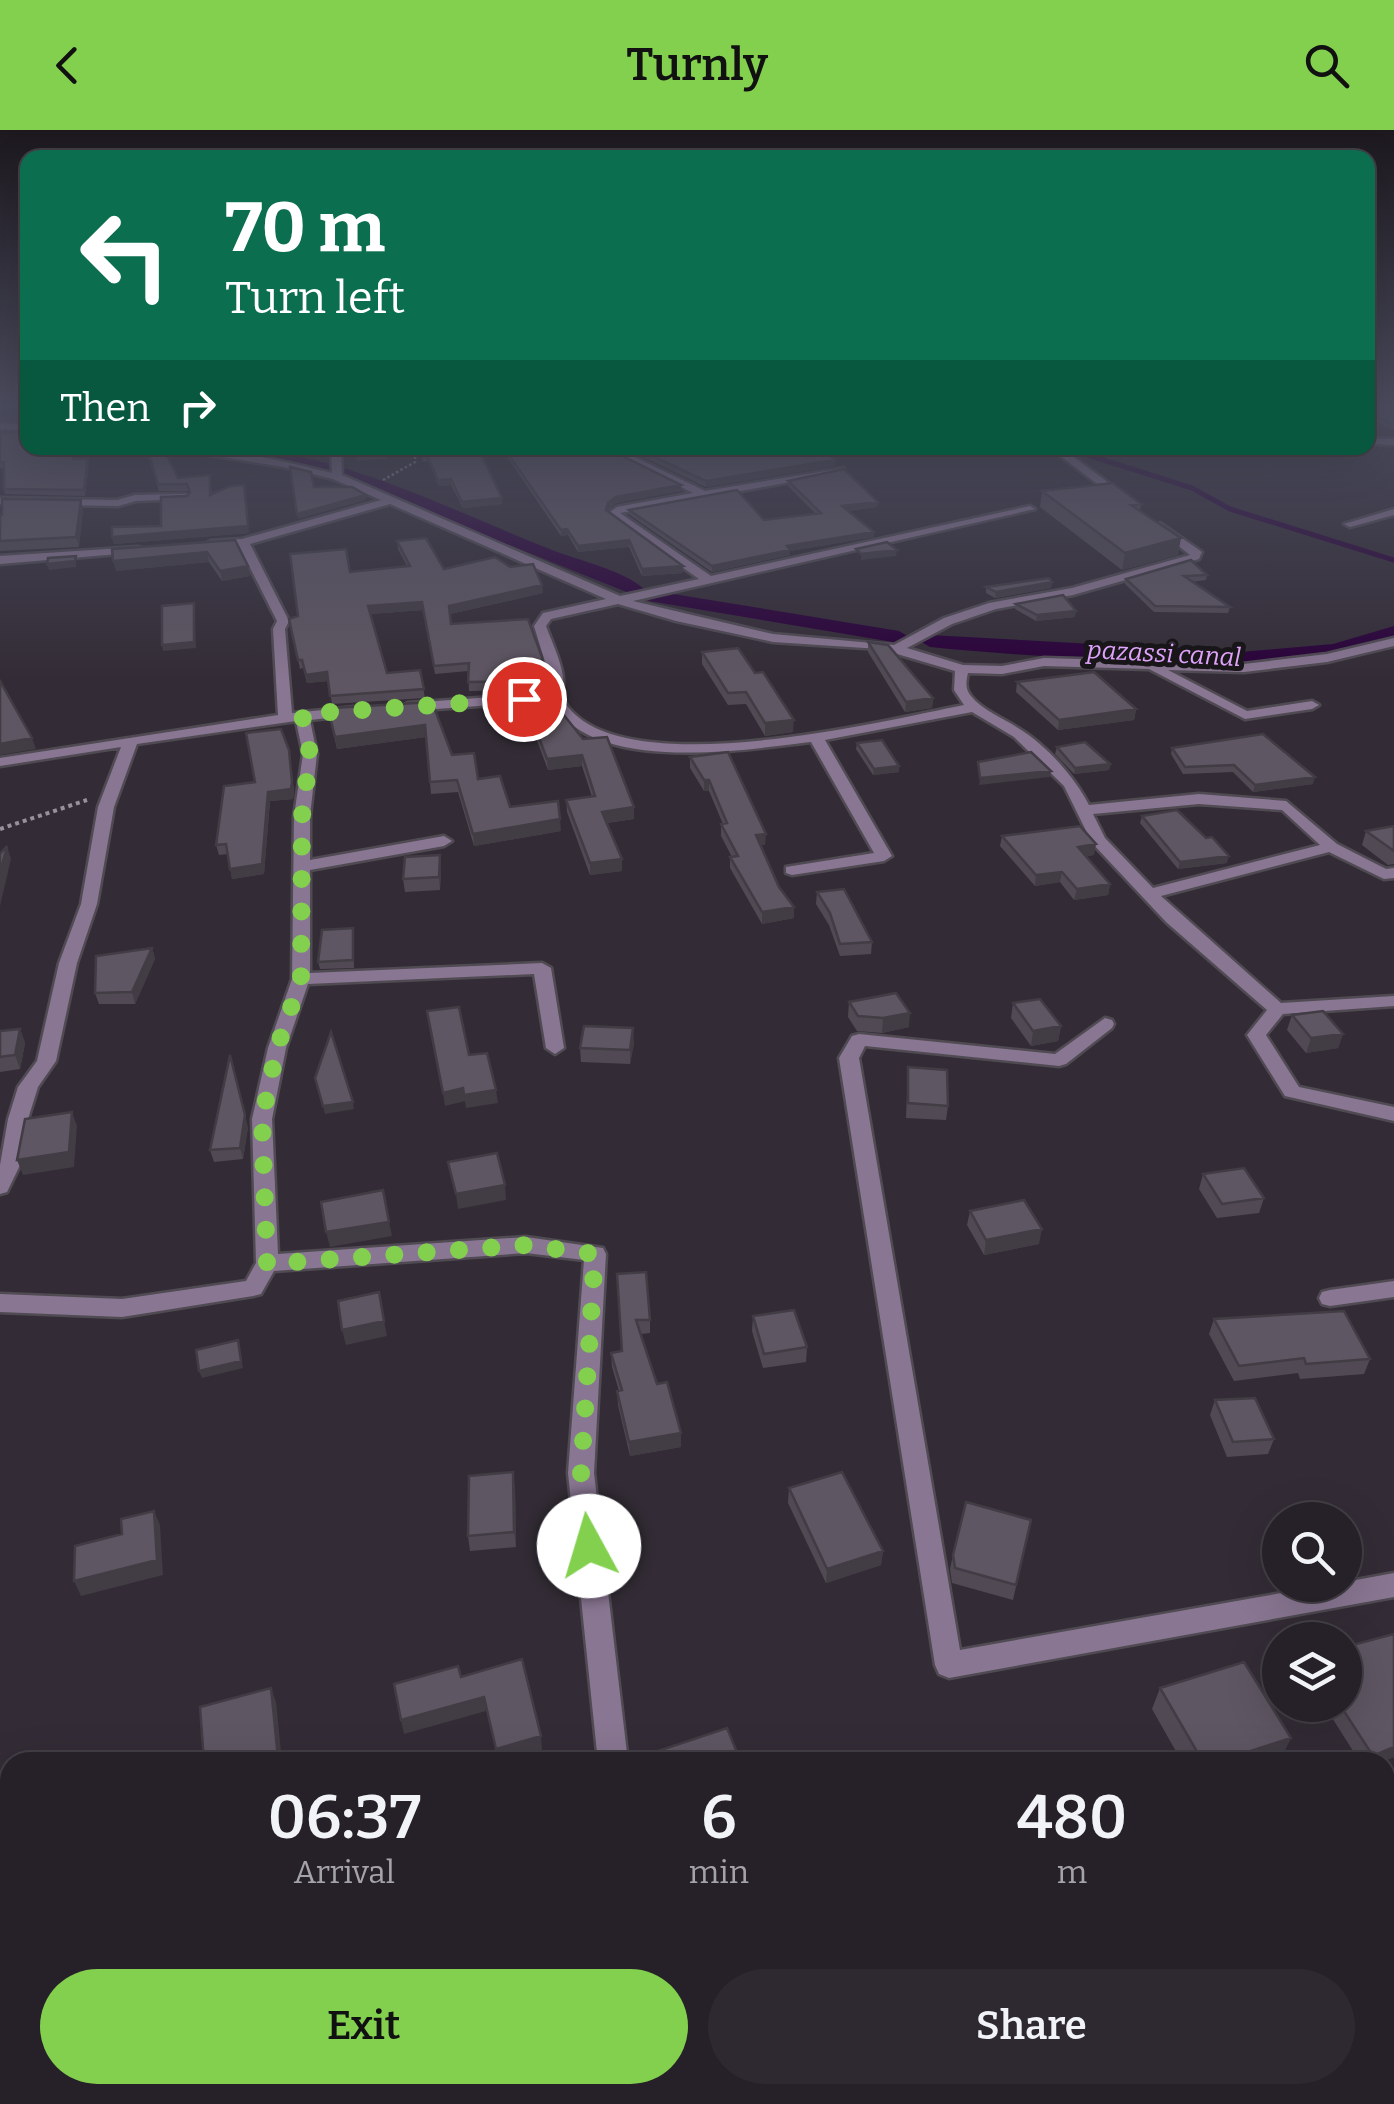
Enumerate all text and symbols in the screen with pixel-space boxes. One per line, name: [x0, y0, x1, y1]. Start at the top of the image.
icon: back: [40, 38, 95, 93]
text: Turnly: [626, 38, 768, 92]
icon: search: [1299, 38, 1354, 93]
text: 70 m: [225, 186, 385, 270]
icon: left: [60, 190, 190, 320]
text: Turn left: [225, 271, 405, 325]
icon: right: [170, 380, 225, 435]
text: Then: [60, 385, 150, 431]
water label: pazassi canal: [1084, 635, 1242, 673]
pin: [482, 657, 567, 742]
icon: arrive: [497, 672, 552, 727]
position arrow: [537, 1494, 641, 1598]
map controls: [1262, 1502, 1362, 1722]
button: search: [1262, 1502, 1362, 1602]
button: layers: [1262, 1622, 1362, 1722]
text: 06:37: [268, 1782, 421, 1854]
text: 6: [701, 1782, 737, 1854]
text: 480: [1017, 1782, 1127, 1854]
text: Arrival: [294, 1853, 395, 1891]
text: min: [689, 1853, 749, 1891]
text: m: [1057, 1853, 1087, 1891]
button: Exit: [40, 1969, 688, 2084]
button: Share: [708, 1969, 1355, 2084]

